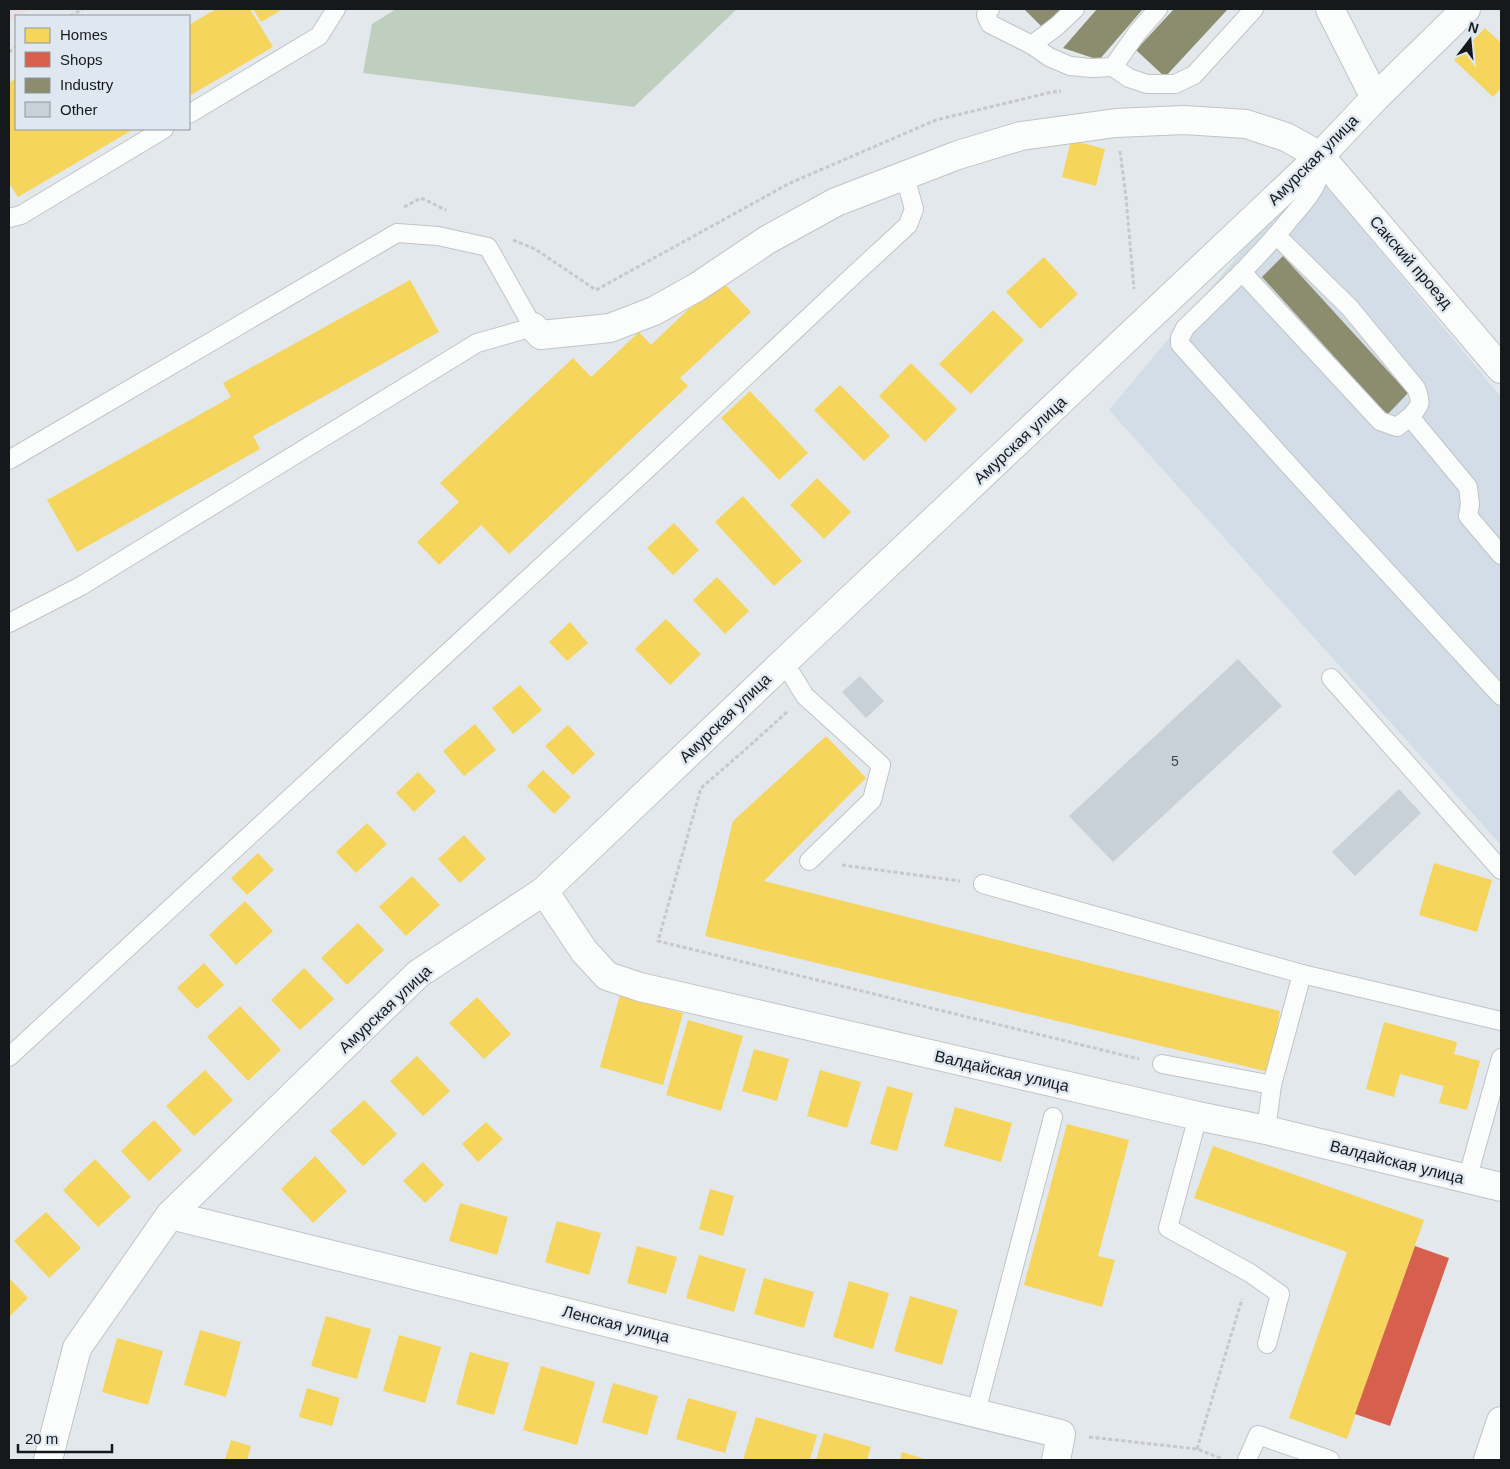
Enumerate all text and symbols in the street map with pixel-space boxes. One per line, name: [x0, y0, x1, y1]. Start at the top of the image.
legend: [15, 15, 190, 130]
north arrow: [1445, 15, 1495, 65]
text: N: [1467, 18, 1481, 37]
text: Homes: [60, 26, 108, 43]
text: Shops: [60, 51, 103, 68]
text: Industry: [60, 76, 114, 93]
text: Other: [60, 101, 98, 118]
street label: Амурская улица: [1265, 112, 1361, 208]
street label: Сакский проезд: [1366, 212, 1456, 312]
street label: Амурская улица: [970, 393, 1070, 487]
street label: Амурская улица: [676, 670, 774, 766]
house number: 5: [1171, 753, 1179, 769]
street label: Амурская улица: [335, 962, 435, 1056]
street label: Валдайская улица: [933, 1047, 1071, 1095]
street label: Валдайская улица: [1328, 1137, 1466, 1187]
street label: Ленская улица: [561, 1302, 671, 1346]
scale bar: [18, 1422, 111, 1454]
text: 20 m: [25, 1430, 58, 1447]

